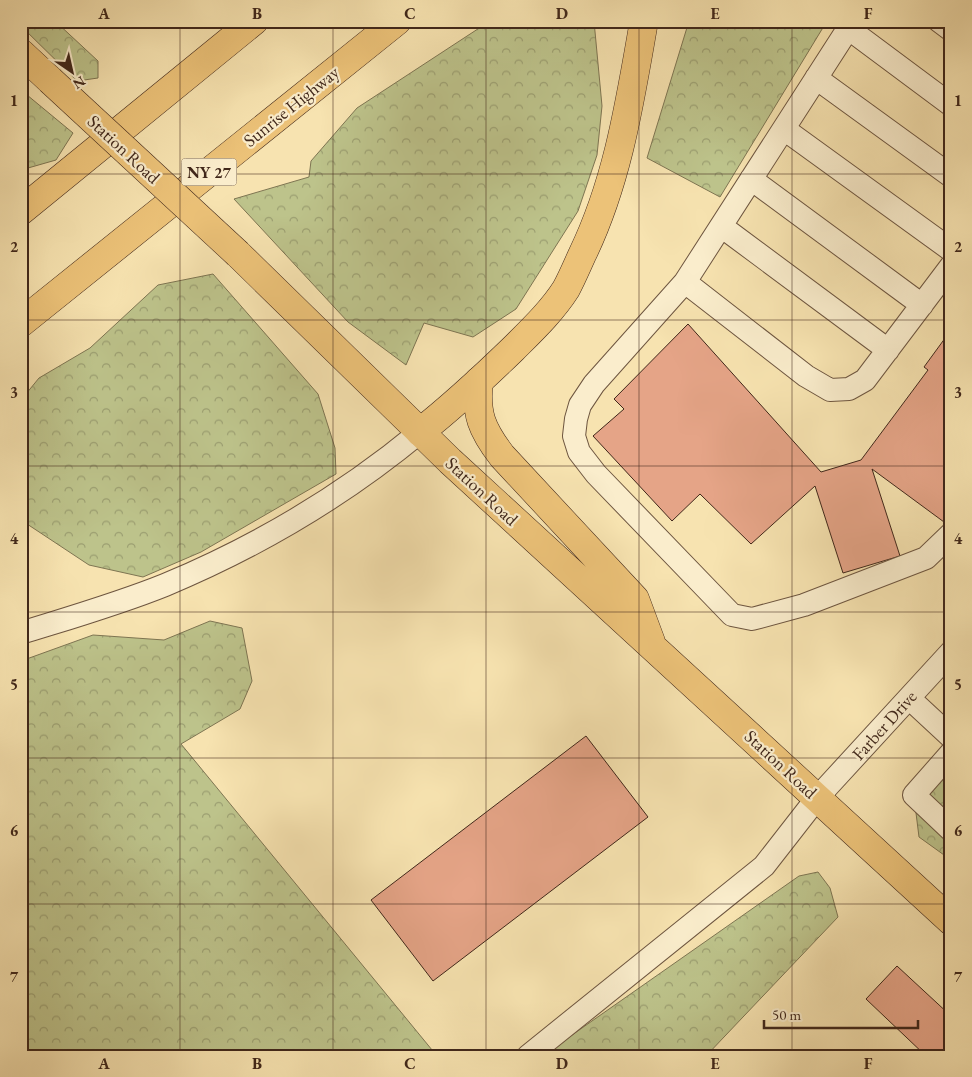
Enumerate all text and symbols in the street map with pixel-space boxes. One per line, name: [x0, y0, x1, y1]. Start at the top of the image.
text: A: [97, 3, 110, 24]
text: B: [252, 3, 262, 24]
text: C: [404, 3, 416, 24]
text: D: [556, 3, 568, 24]
text: E: [710, 3, 720, 24]
text: F: [864, 3, 873, 24]
north arrow: [48, 48, 98, 98]
street label: Sunrise Highway: [238, 60, 344, 152]
text: N: [69, 72, 89, 94]
text: 1: [10, 90, 18, 111]
text: 1: [954, 90, 962, 111]
street label: Station Road: [83, 110, 166, 189]
road number: NY 27: [182, 158, 236, 186]
text: 2: [10, 236, 19, 257]
text: 2: [954, 236, 963, 257]
text: 3: [10, 382, 18, 403]
text: 3: [954, 382, 962, 403]
street label: Station Road: [441, 452, 524, 531]
text: 4: [10, 528, 19, 549]
text: 4: [954, 528, 963, 549]
text: 5: [10, 674, 18, 695]
text: 5: [954, 674, 962, 695]
street label: Farber Drive: [847, 685, 921, 765]
street label: Station Road: [740, 725, 823, 804]
text: 6: [10, 820, 19, 841]
text: 6: [954, 820, 963, 841]
text: 7: [10, 966, 19, 987]
text: 7: [954, 966, 963, 987]
scale bar: [764, 997, 918, 1029]
text: 50 m: [772, 1005, 801, 1024]
text: A: [97, 1053, 110, 1074]
text: B: [252, 1053, 262, 1074]
text: C: [404, 1053, 416, 1074]
text: D: [556, 1053, 568, 1074]
text: E: [710, 1053, 720, 1074]
text: F: [864, 1053, 873, 1074]

